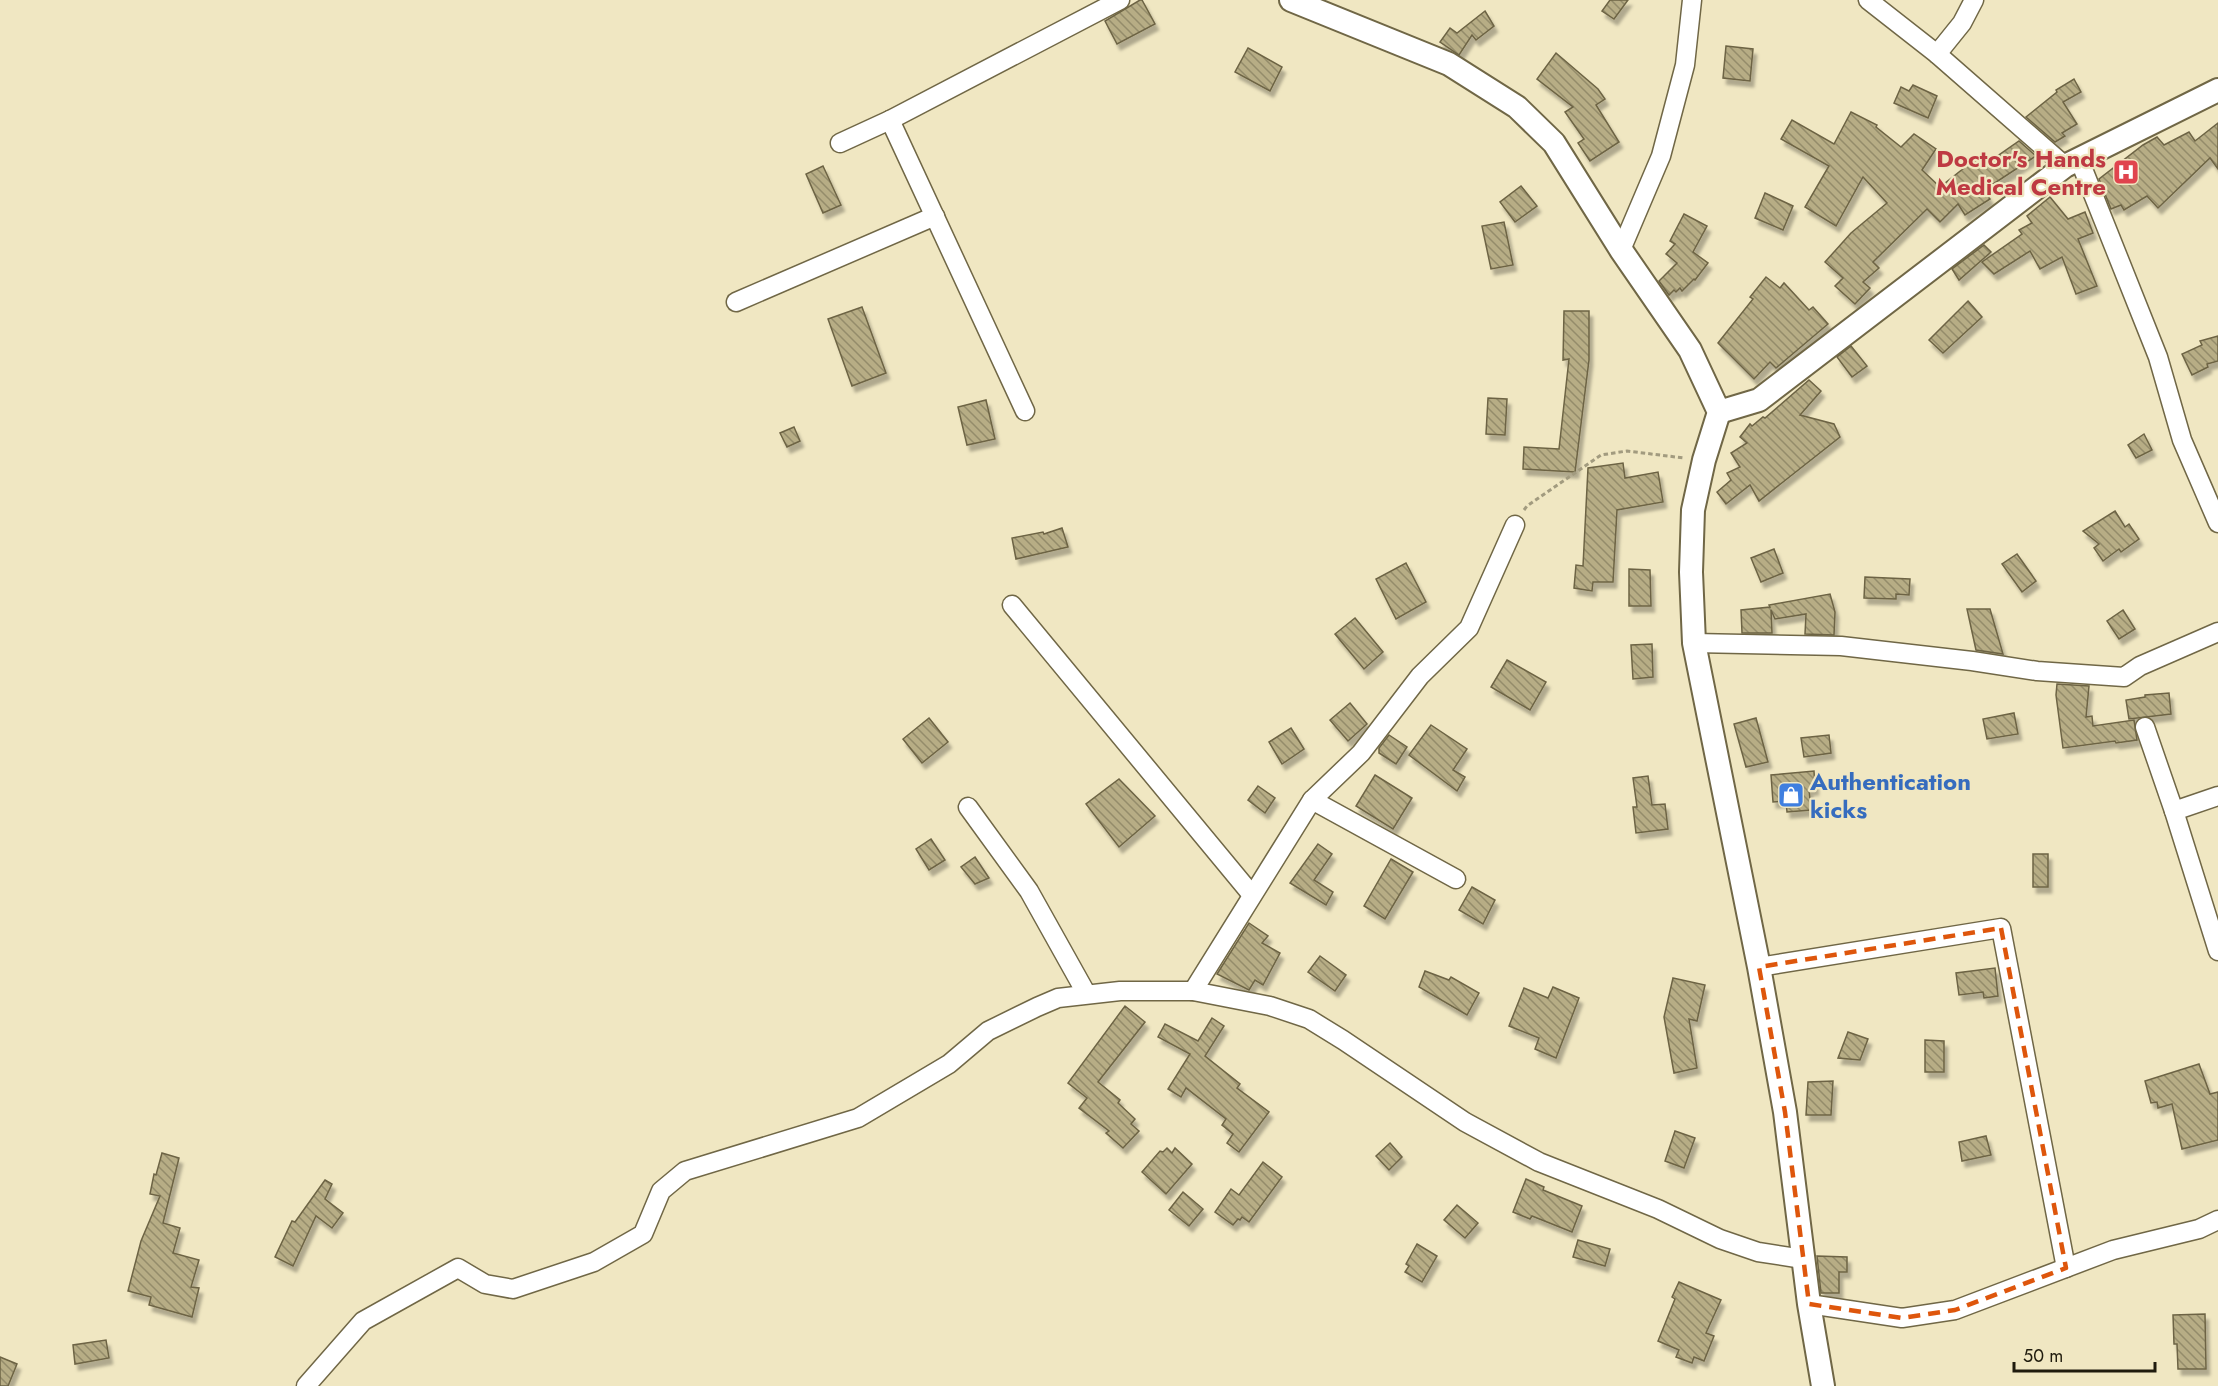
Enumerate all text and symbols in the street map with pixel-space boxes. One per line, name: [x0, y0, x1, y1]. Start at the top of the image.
place label: Doctor's Hands Medical Centre: [1936, 141, 2106, 204]
hospital icon: Doctor's Hands Medical Centre: [2111, 157, 2141, 187]
place label: Authentication kicks: [1809, 764, 1971, 827]
shop icon: Authentication kicks: [1776, 780, 1806, 810]
scale bar: [2014, 1335, 2155, 1373]
text: 50 m: [2023, 1343, 2063, 1369]

